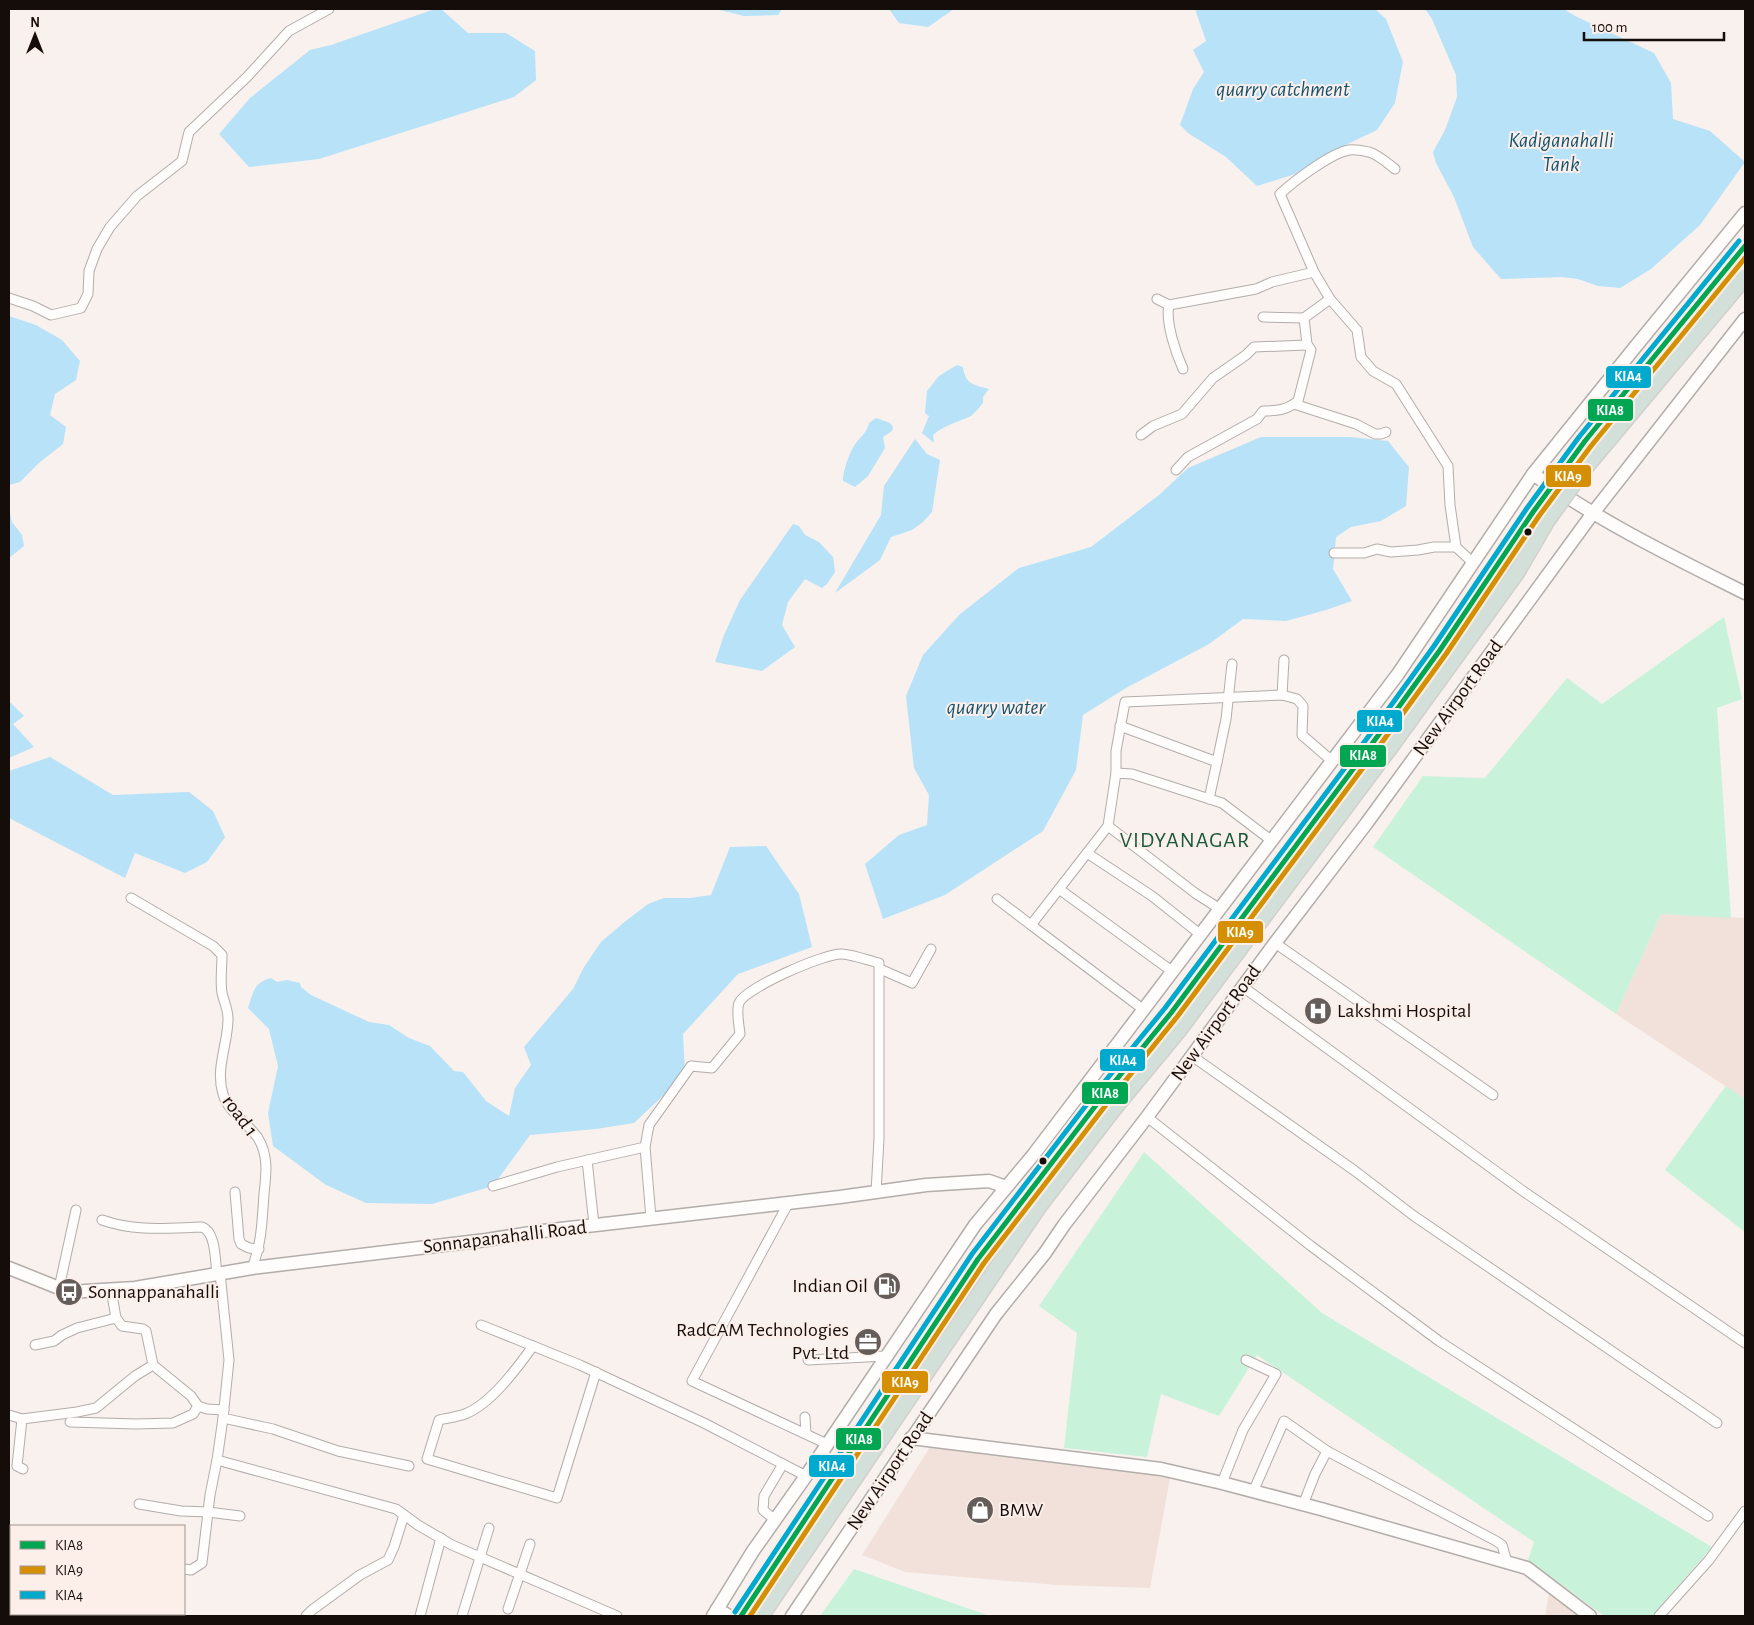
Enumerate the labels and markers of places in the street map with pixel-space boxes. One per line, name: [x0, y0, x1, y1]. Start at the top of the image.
unlabelled marker: [1523, 527, 1533, 537]
hospital icon: Lakshmi Hospital: [1303, 996, 1333, 1026]
place label: Lakshmi Hospital: [1337, 1001, 1472, 1021]
unlabelled marker: [1038, 1156, 1048, 1166]
fuel station icon: Indian Oil: [872, 1271, 902, 1301]
place label: Indian Oil: [792, 1276, 868, 1296]
bus stop icon: Sonnappanahalli: [54, 1277, 84, 1307]
place label: Sonnappanahalli: [88, 1282, 220, 1302]
place label: RadCAM Technologies Pvt. Ltd: [676, 1320, 849, 1363]
office icon: RadCAM Technologies Pvt. Ltd: [853, 1327, 883, 1357]
shop icon: BMW: [965, 1495, 995, 1525]
place label: BMW: [999, 1500, 1043, 1520]

